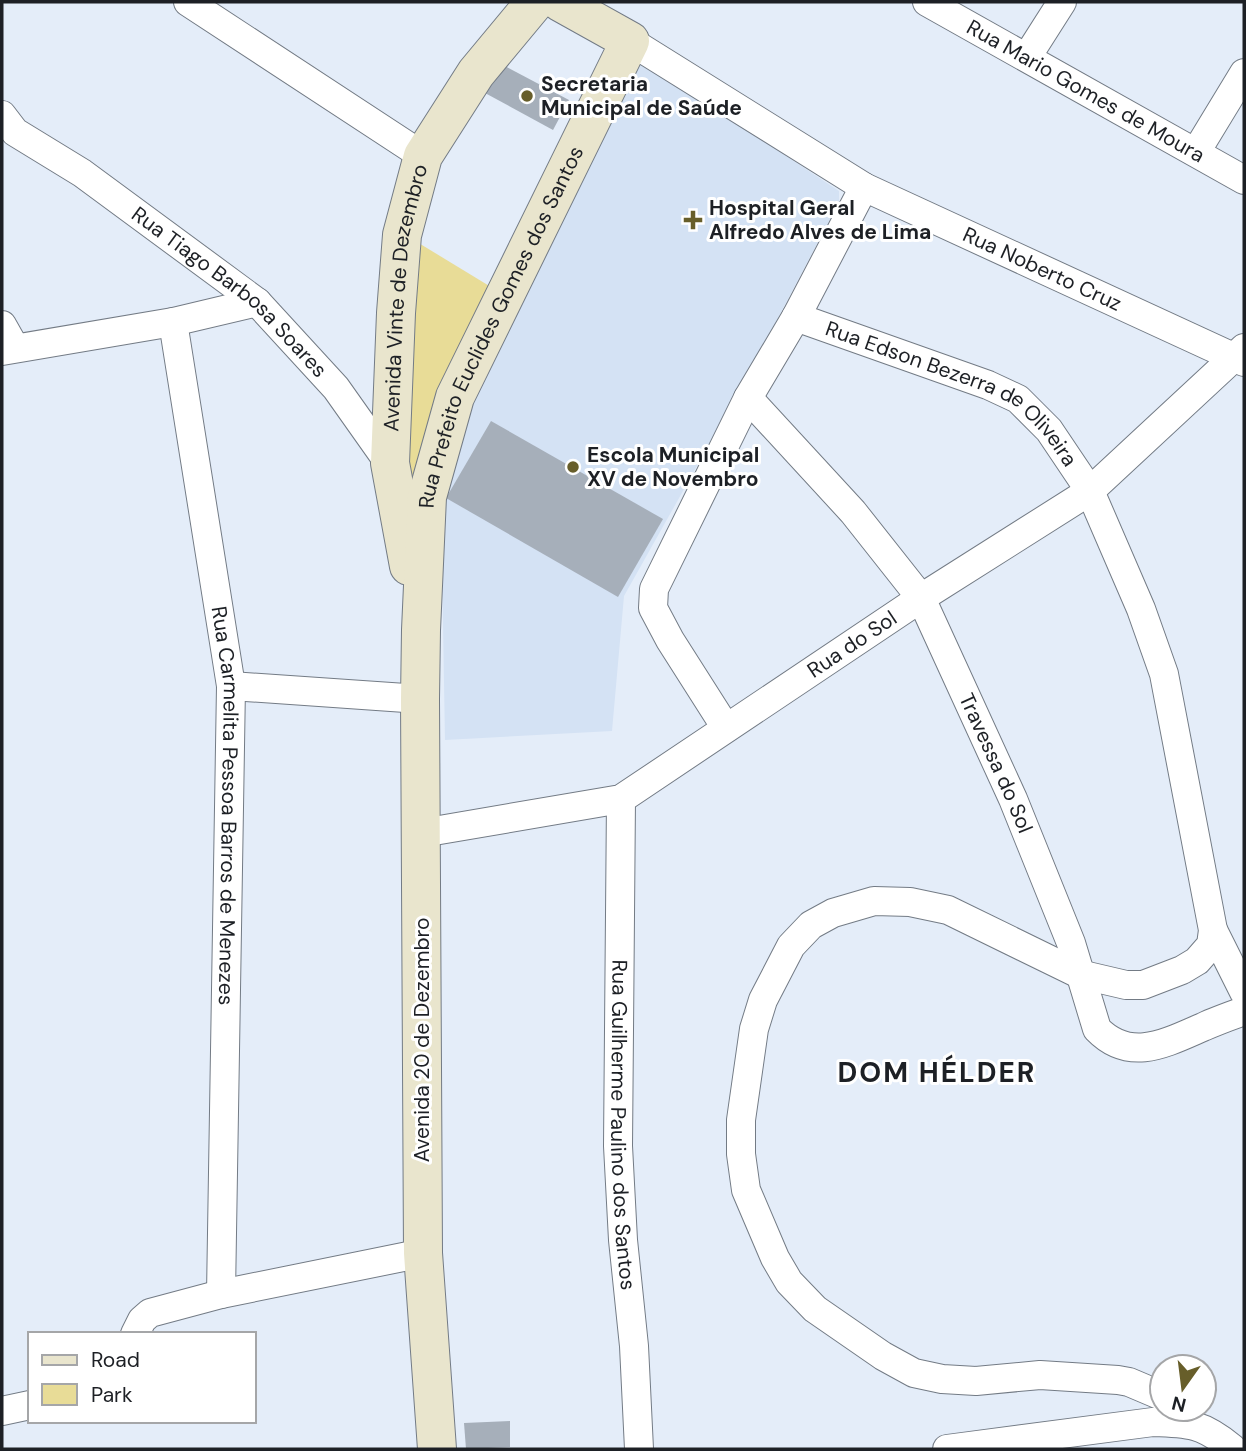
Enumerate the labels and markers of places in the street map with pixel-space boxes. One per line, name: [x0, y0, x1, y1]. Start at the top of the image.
place label: Secretaria Municipal de Saúde: [541, 70, 742, 122]
marker: Secretaria Municipal de Saúde: [519, 88, 535, 104]
place label: Hospital Geral Alfredo Alves de Lima: [709, 194, 931, 246]
marker: Hospital Geral Alfredo Alves de Lima: [683, 210, 703, 230]
place label: Escola Municipal XV de Novembro: [587, 441, 759, 493]
marker: Escola Municipal XV de Novembro: [565, 459, 581, 475]

